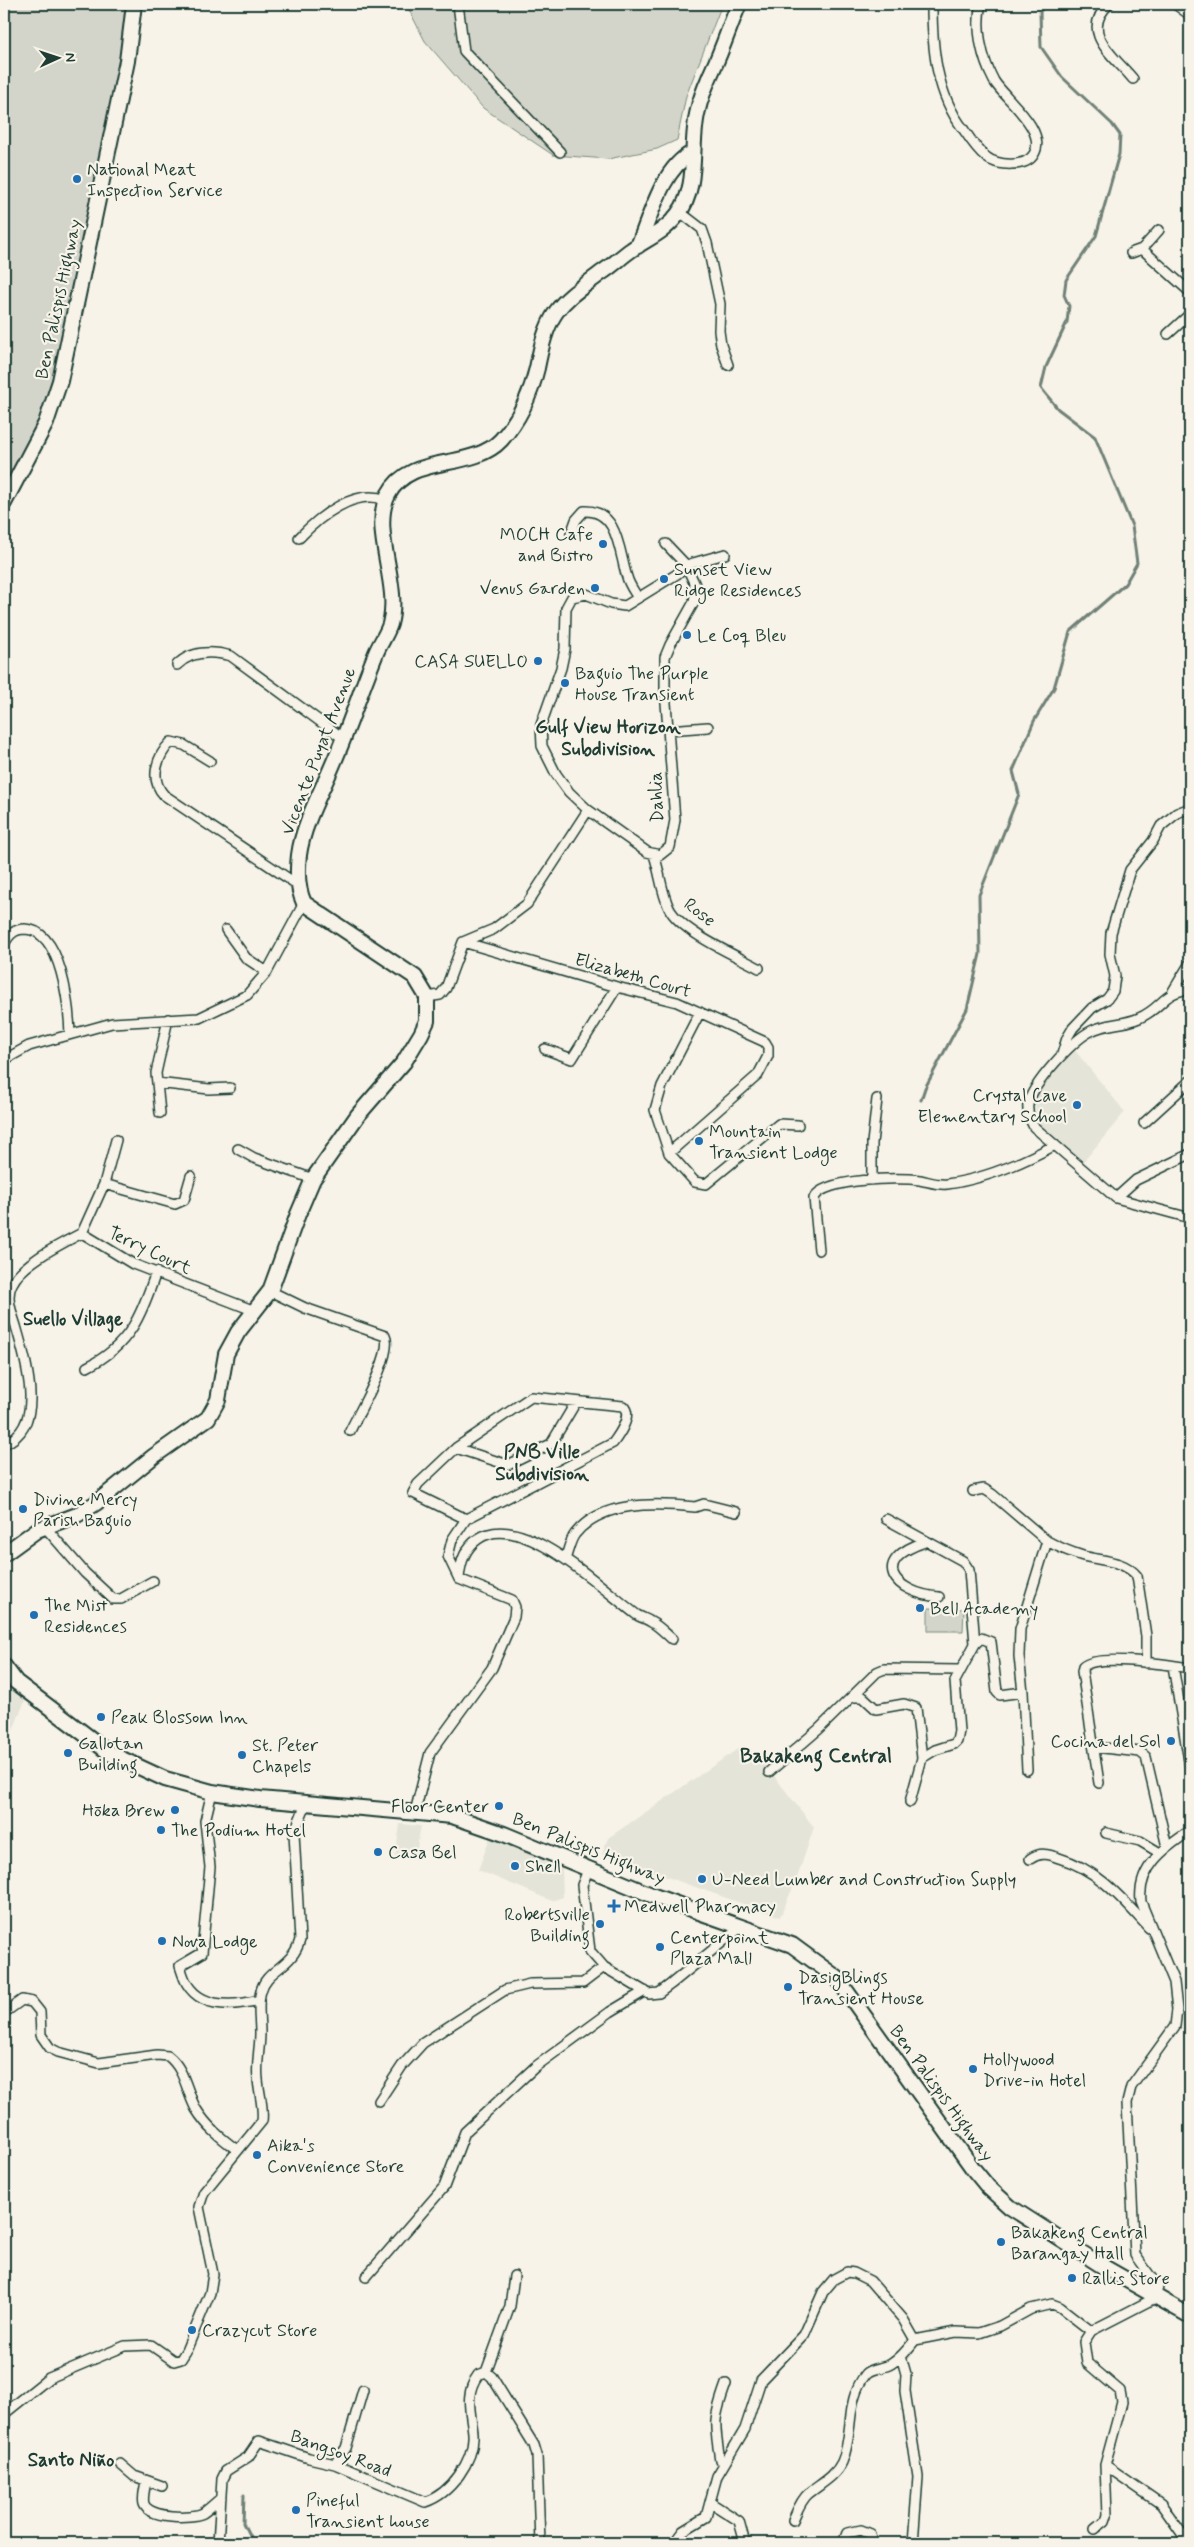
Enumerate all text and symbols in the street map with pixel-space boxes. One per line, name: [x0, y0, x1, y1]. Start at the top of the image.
north arrow: [32, 32, 82, 82]
text: N: [61, 52, 79, 63]
place label: National Meat Inspection Service: [87, 158, 223, 203]
marker: National Meat Inspection Service: [71, 173, 83, 185]
street label: Ben Palispis Highway: [30, 217, 90, 382]
place label: MOCH Cafe and Bistro: [500, 523, 593, 568]
marker: MOCH Cafe and Bistro: [597, 538, 609, 550]
place label: Sunset View Ridge Residences: [674, 558, 801, 604]
marker: Sunset View Ridge Residences: [658, 573, 670, 585]
place label: Venus Garden: [480, 577, 585, 601]
marker: Venus Garden: [589, 582, 601, 594]
place label: Le Coq Bleu: [697, 624, 786, 648]
marker: Le Coq Bleu: [681, 629, 693, 641]
place label: CASA SUELLO: [414, 650, 528, 674]
marker: CASA SUELLO: [532, 655, 544, 667]
place label: Baguio The Purple House Transient: [575, 662, 709, 707]
street label: Vicente Puyat Avenue: [276, 664, 362, 839]
marker: Baguio The Purple House Transient: [559, 677, 571, 689]
district label: Gulf View Horizon Subdivision: [535, 715, 681, 762]
street label: Dahlia: [644, 771, 670, 823]
street label: Rose: [678, 893, 720, 933]
street label: Elizabeth Court: [572, 948, 694, 1004]
place label: Crystal Cave Elementary School: [917, 1084, 1067, 1129]
marker: Crystal Cave Elementary School: [1071, 1099, 1083, 1111]
place label: Mountain Transient Lodge: [709, 1120, 838, 1166]
marker: Mountain Transient Lodge: [693, 1135, 705, 1147]
street label: Terry Court: [104, 1221, 195, 1281]
district label: Suello Village: [23, 1307, 123, 1333]
district label: PNB Ville Subdivision: [495, 1440, 589, 1487]
place label: Divine Mercy Parish Baguio: [33, 1488, 138, 1535]
marker: Divine Mercy Parish Baguio: [17, 1503, 29, 1515]
place label: The Mist Residences: [44, 1594, 127, 1639]
place label: Bell Academy: [930, 1597, 1038, 1621]
marker: Bell Academy: [914, 1602, 926, 1614]
marker: The Mist Residences: [28, 1609, 40, 1621]
place label: Peak Blossom Inn: [111, 1706, 248, 1730]
marker: Peak Blossom Inn: [95, 1711, 107, 1723]
place label: Cocina del Sol: [1051, 1730, 1161, 1754]
place label: Gallotan Building: [78, 1732, 144, 1779]
place label: St. Peter Chapels: [252, 1734, 319, 1779]
marker: Cocina del Sol: [1165, 1735, 1177, 1747]
district label: Bakakeng Central: [740, 1743, 892, 1772]
marker: Gallotan Building: [62, 1747, 74, 1759]
marker: St. Peter Chapels: [236, 1749, 248, 1761]
place label: Floor Center: [391, 1795, 489, 1819]
place label: Hōka Brew: [82, 1799, 165, 1823]
marker: Floor Center: [493, 1800, 505, 1812]
marker: Hōka Brew: [169, 1804, 181, 1816]
street label: Ben Palispis Highway: [508, 1807, 669, 1892]
place label: The Podium Hotel: [171, 1819, 306, 1843]
marker: The Podium Hotel: [155, 1824, 167, 1836]
place label: Casa Bel: [388, 1841, 457, 1865]
marker: Casa Bel: [372, 1846, 384, 1858]
place label: Shell: [525, 1855, 561, 1879]
marker: Shell: [509, 1860, 521, 1872]
place label: U-Need Lumber and Construction Supply: [712, 1868, 1016, 1892]
marker: U-Need Lumber and Construction Supply: [696, 1873, 708, 1885]
place label: Medwell Pharmacy: [624, 1895, 776, 1919]
marker: Medwell Pharmacy: [608, 1900, 620, 1912]
place label: Robertsville Building: [504, 1903, 590, 1950]
marker: Robertsville Building: [594, 1918, 606, 1930]
place label: Centerpoint Plaza Mall: [670, 1926, 769, 1971]
place label: Nova Lodge: [172, 1930, 257, 1955]
marker: Nova Lodge: [156, 1935, 168, 1947]
marker: Centerpoint Plaza Mall: [654, 1941, 666, 1953]
place label: DasigBlings Transient House: [798, 1966, 924, 2011]
marker: DasigBlings Transient House: [782, 1981, 794, 1993]
street label: Ben Palispis Highway: [882, 2021, 999, 2168]
place label: Hollywood Drive-in Hotel: [983, 2048, 1086, 2093]
marker: Hollywood Drive-in Hotel: [967, 2063, 979, 2075]
place label: Aika's Convenience Store: [267, 2134, 405, 2179]
marker: Aika's Convenience Store: [251, 2149, 263, 2161]
place label: Bakakeng Central Barangay Hall: [1011, 2221, 1148, 2266]
marker: Bakakeng Central Barangay Hall: [995, 2236, 1007, 2248]
place label: Rallis Store: [1082, 2267, 1170, 2291]
marker: Rallis Store: [1066, 2272, 1078, 2284]
place label: Crazycut Store: [202, 2319, 317, 2343]
marker: Crazycut Store: [186, 2324, 198, 2336]
street label: Bangsoy Road: [287, 2425, 394, 2484]
district label: Santo Niño: [28, 2448, 114, 2473]
place label: Pineful Transient house: [306, 2489, 430, 2534]
marker: Pineful Transient house: [290, 2504, 302, 2516]

